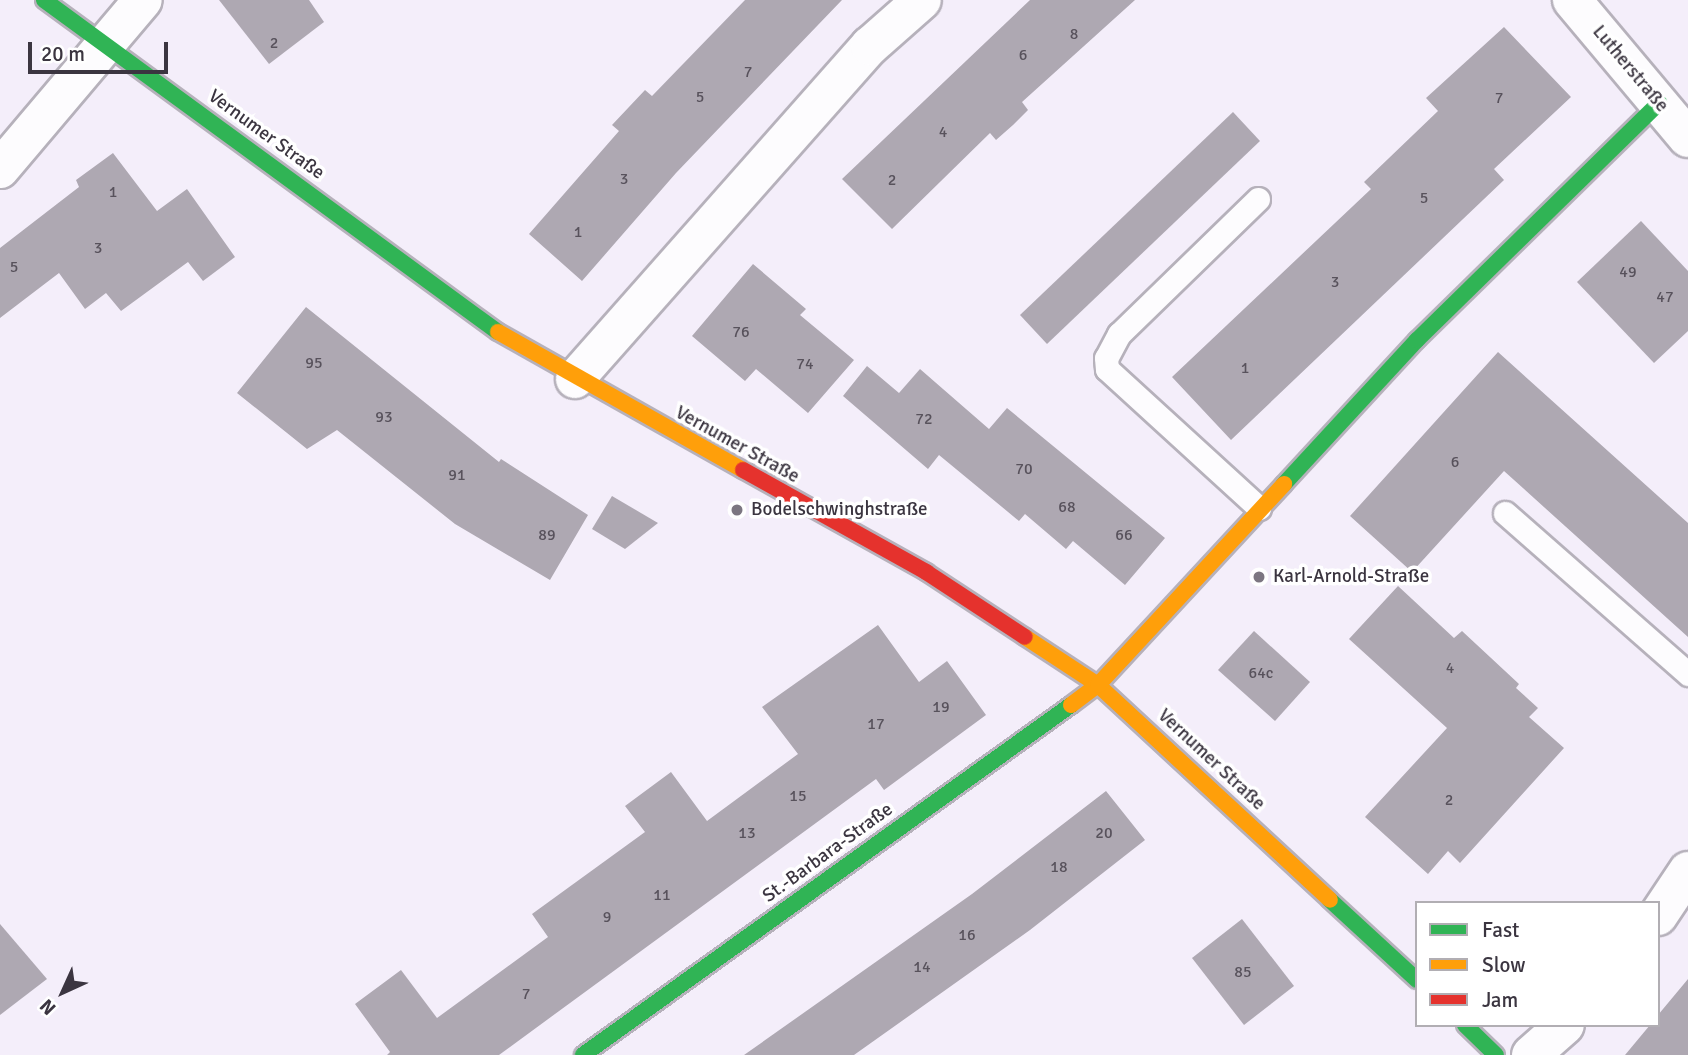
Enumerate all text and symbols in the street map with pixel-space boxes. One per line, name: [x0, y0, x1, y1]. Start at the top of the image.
street label: Lutherstraße: [1587, 21, 1673, 117]
house number: 8: [1070, 24, 1078, 44]
scale bar: [32, 28, 172, 72]
house number: 2: [270, 33, 278, 53]
text: 20 m: [41, 41, 85, 67]
house number: 6: [1019, 45, 1027, 65]
house number: 7: [744, 62, 752, 82]
street label: Vernumer Straße: [203, 85, 329, 185]
house number: 5: [696, 87, 704, 107]
house number: 7: [1495, 88, 1503, 108]
house number: 4: [939, 122, 947, 142]
house number: 3: [620, 169, 628, 189]
house number: 2: [888, 170, 896, 190]
house number: 1: [109, 182, 117, 202]
house number: 5: [1420, 188, 1428, 208]
house number: 1: [574, 222, 582, 242]
house number: 3: [94, 238, 102, 258]
house number: 5: [10, 257, 18, 277]
house number: 49: [1619, 262, 1637, 282]
house number: 3: [1331, 272, 1339, 292]
house number: 47: [1656, 287, 1674, 307]
house number: 76: [732, 322, 750, 342]
house number: 95: [305, 353, 323, 373]
house number: 74: [796, 354, 814, 374]
house number: 1: [1241, 358, 1249, 378]
street label: Vernumer Straße: [671, 402, 803, 488]
house number: 93: [375, 407, 393, 427]
house number: 72: [915, 409, 933, 429]
house number: 6: [1451, 452, 1459, 472]
house number: 70: [1015, 459, 1033, 479]
house number: 91: [448, 465, 466, 485]
house number: 68: [1058, 497, 1076, 517]
place label: Bodelschwinghstraße: [751, 499, 928, 521]
marker: Bodelschwinghstraße: [729, 502, 745, 518]
house number: 89: [538, 525, 556, 545]
house number: 66: [1115, 525, 1133, 545]
place label: Karl-Arnold-Straße: [1273, 566, 1429, 588]
marker: Karl-Arnold-Straße: [1251, 569, 1267, 585]
house number: 4: [1446, 658, 1454, 678]
house number: 64c: [1249, 663, 1273, 683]
house number: 19: [932, 697, 950, 717]
street label: Vernumer Straße: [1153, 705, 1269, 815]
house number: 17: [867, 714, 885, 734]
house number: 15: [789, 786, 807, 806]
house number: 2: [1445, 790, 1453, 810]
street label: St.-Barbara-Straße: [759, 798, 897, 908]
house number: 13: [738, 823, 756, 843]
house number: 20: [1095, 823, 1113, 843]
house number: 18: [1050, 857, 1068, 877]
house number: 11: [653, 885, 671, 905]
legend: [1415, 901, 1660, 1027]
house number: 9: [603, 907, 611, 927]
text: Fast: [1482, 917, 1519, 943]
house number: 16: [958, 925, 976, 945]
text: Slow: [1482, 952, 1526, 978]
north arrow: [28, 957, 98, 1027]
house number: 14: [913, 957, 931, 977]
house number: 85: [1234, 962, 1252, 982]
house number: 7: [522, 984, 530, 1004]
text: Jam: [1482, 987, 1518, 1013]
text: N: [35, 994, 61, 1020]

